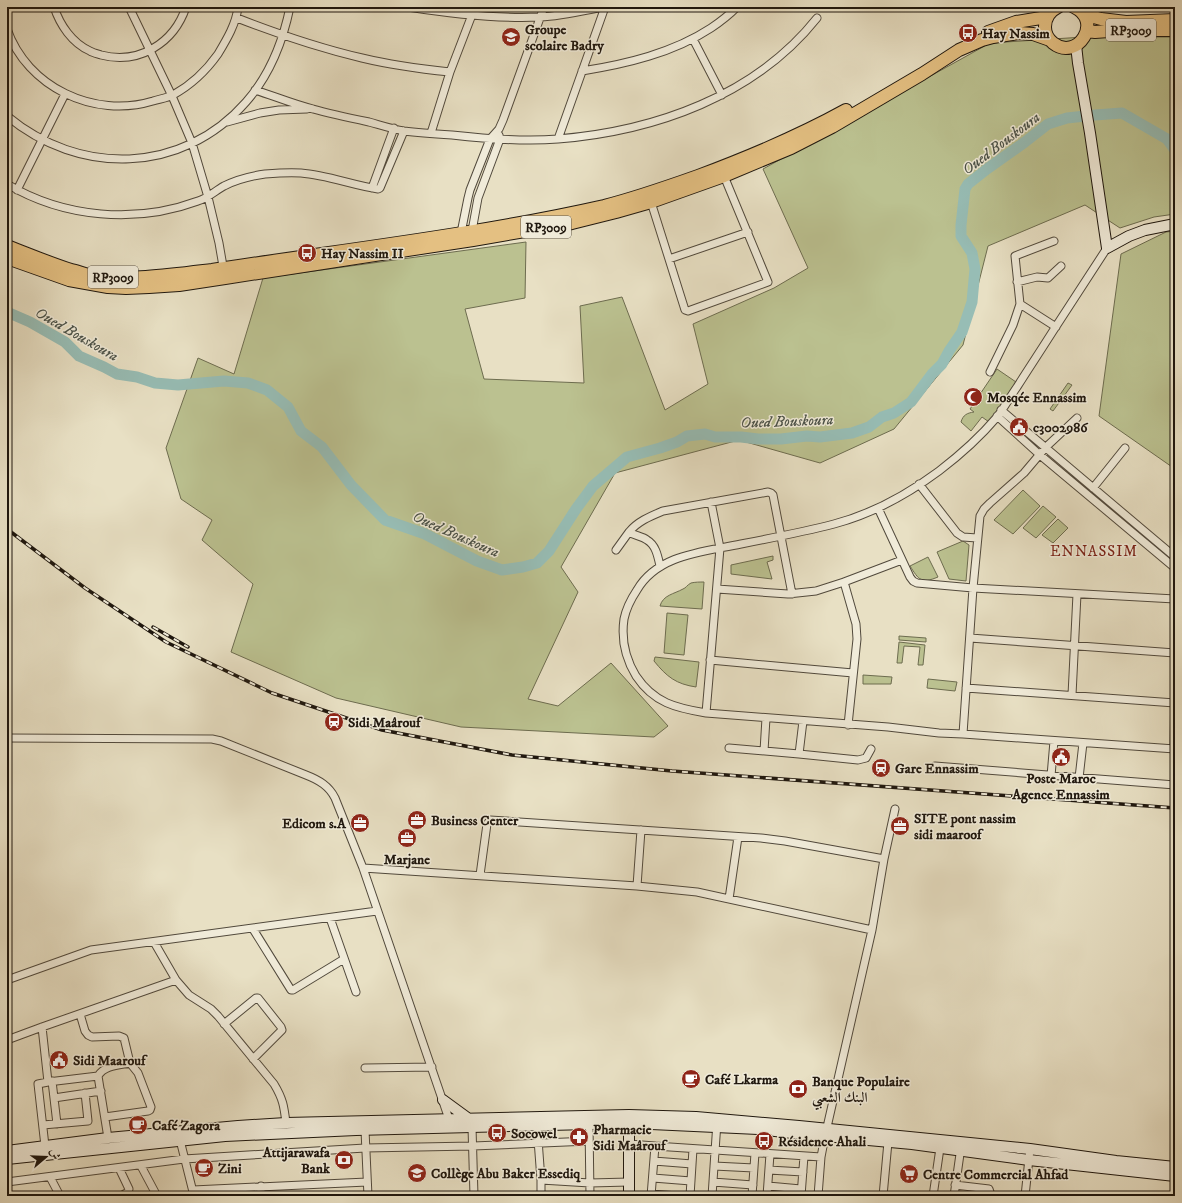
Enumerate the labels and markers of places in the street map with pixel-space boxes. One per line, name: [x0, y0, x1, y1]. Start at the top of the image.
place label: Groupe scolaire Badry: [525, 21, 604, 55]
bus stop icon: Hay Nassim: [957, 22, 979, 44]
place label: Hay Nassim: [982, 25, 1050, 43]
school or university icon: Groupe scolaire Badry: [500, 26, 522, 48]
bus stop icon: Hay Nassim II: [296, 242, 318, 264]
place label: Hay Nassim II: [321, 245, 404, 263]
mosque icon: Mosqée Ennassim: [962, 386, 984, 408]
place label: Mosqée Ennassim: [987, 389, 1087, 407]
public building icon: c3002986: [1008, 416, 1030, 438]
place label: c3002986: [1033, 419, 1088, 437]
station icon: Sidi Maârouf: [323, 711, 345, 733]
place label: Sidi Maârouf: [348, 714, 423, 732]
public building icon: Poste Maroc Agence Ennassim: [1050, 746, 1072, 768]
station icon: Gare Ennassim: [870, 757, 892, 779]
place label: Gare Ennassim: [895, 760, 979, 778]
place label: Poste Maroc Agence Ennassim: [1011, 770, 1110, 804]
office icon: Business Center: [406, 809, 428, 831]
place label: SITE pont nassim sidi maaroof: [914, 810, 1016, 844]
office icon: Edicom s.A: [349, 812, 371, 834]
place label: Business Center: [431, 812, 519, 830]
place label: Edicom s.A: [282, 815, 347, 833]
office icon: SITE pont nassim sidi maaroof: [889, 815, 911, 837]
office icon: Marjane: [396, 827, 418, 849]
place label: Marjane: [384, 851, 430, 869]
public building icon: Sidi Maarouf: [48, 1049, 70, 1071]
place label: Sidi Maarouf: [73, 1052, 148, 1070]
cafe icon: Café Lkarma: [680, 1068, 702, 1090]
place label: Café Lkarma: [705, 1071, 779, 1089]
place label: Banque Populaire البنك الشعبي: [812, 1073, 910, 1111]
bank icon: Banque Populaire البنك الشعبي: [787, 1078, 809, 1100]
cafe icon: Café Zagora: [127, 1114, 149, 1136]
place label: Café Zagora: [152, 1117, 221, 1135]
place label: Pharmacie Sidi Maârouf: [593, 1121, 668, 1155]
bus stop icon: Socowel: [486, 1122, 508, 1144]
place label: Socowel: [511, 1125, 558, 1143]
pharmacy icon: Pharmacie Sidi Maârouf: [568, 1126, 590, 1148]
bus stop icon: Résidence Ahali: [753, 1130, 775, 1152]
place label: Résidence Ahali: [778, 1133, 867, 1151]
place label: Attijarawafa Bank: [262, 1144, 331, 1178]
bank icon: Attijarawafa Bank: [333, 1149, 355, 1171]
cafe icon: Zini: [193, 1157, 215, 1179]
place label: Zini: [218, 1160, 242, 1178]
school or university icon: Collège Abu Baker Essediq: [406, 1162, 428, 1184]
supermarket icon: Centre Commercial Ahfad: [898, 1163, 920, 1185]
place label: Collège Abu Baker Essediq: [431, 1165, 581, 1183]
place label: Centre Commercial Ahfad: [923, 1166, 1069, 1184]

